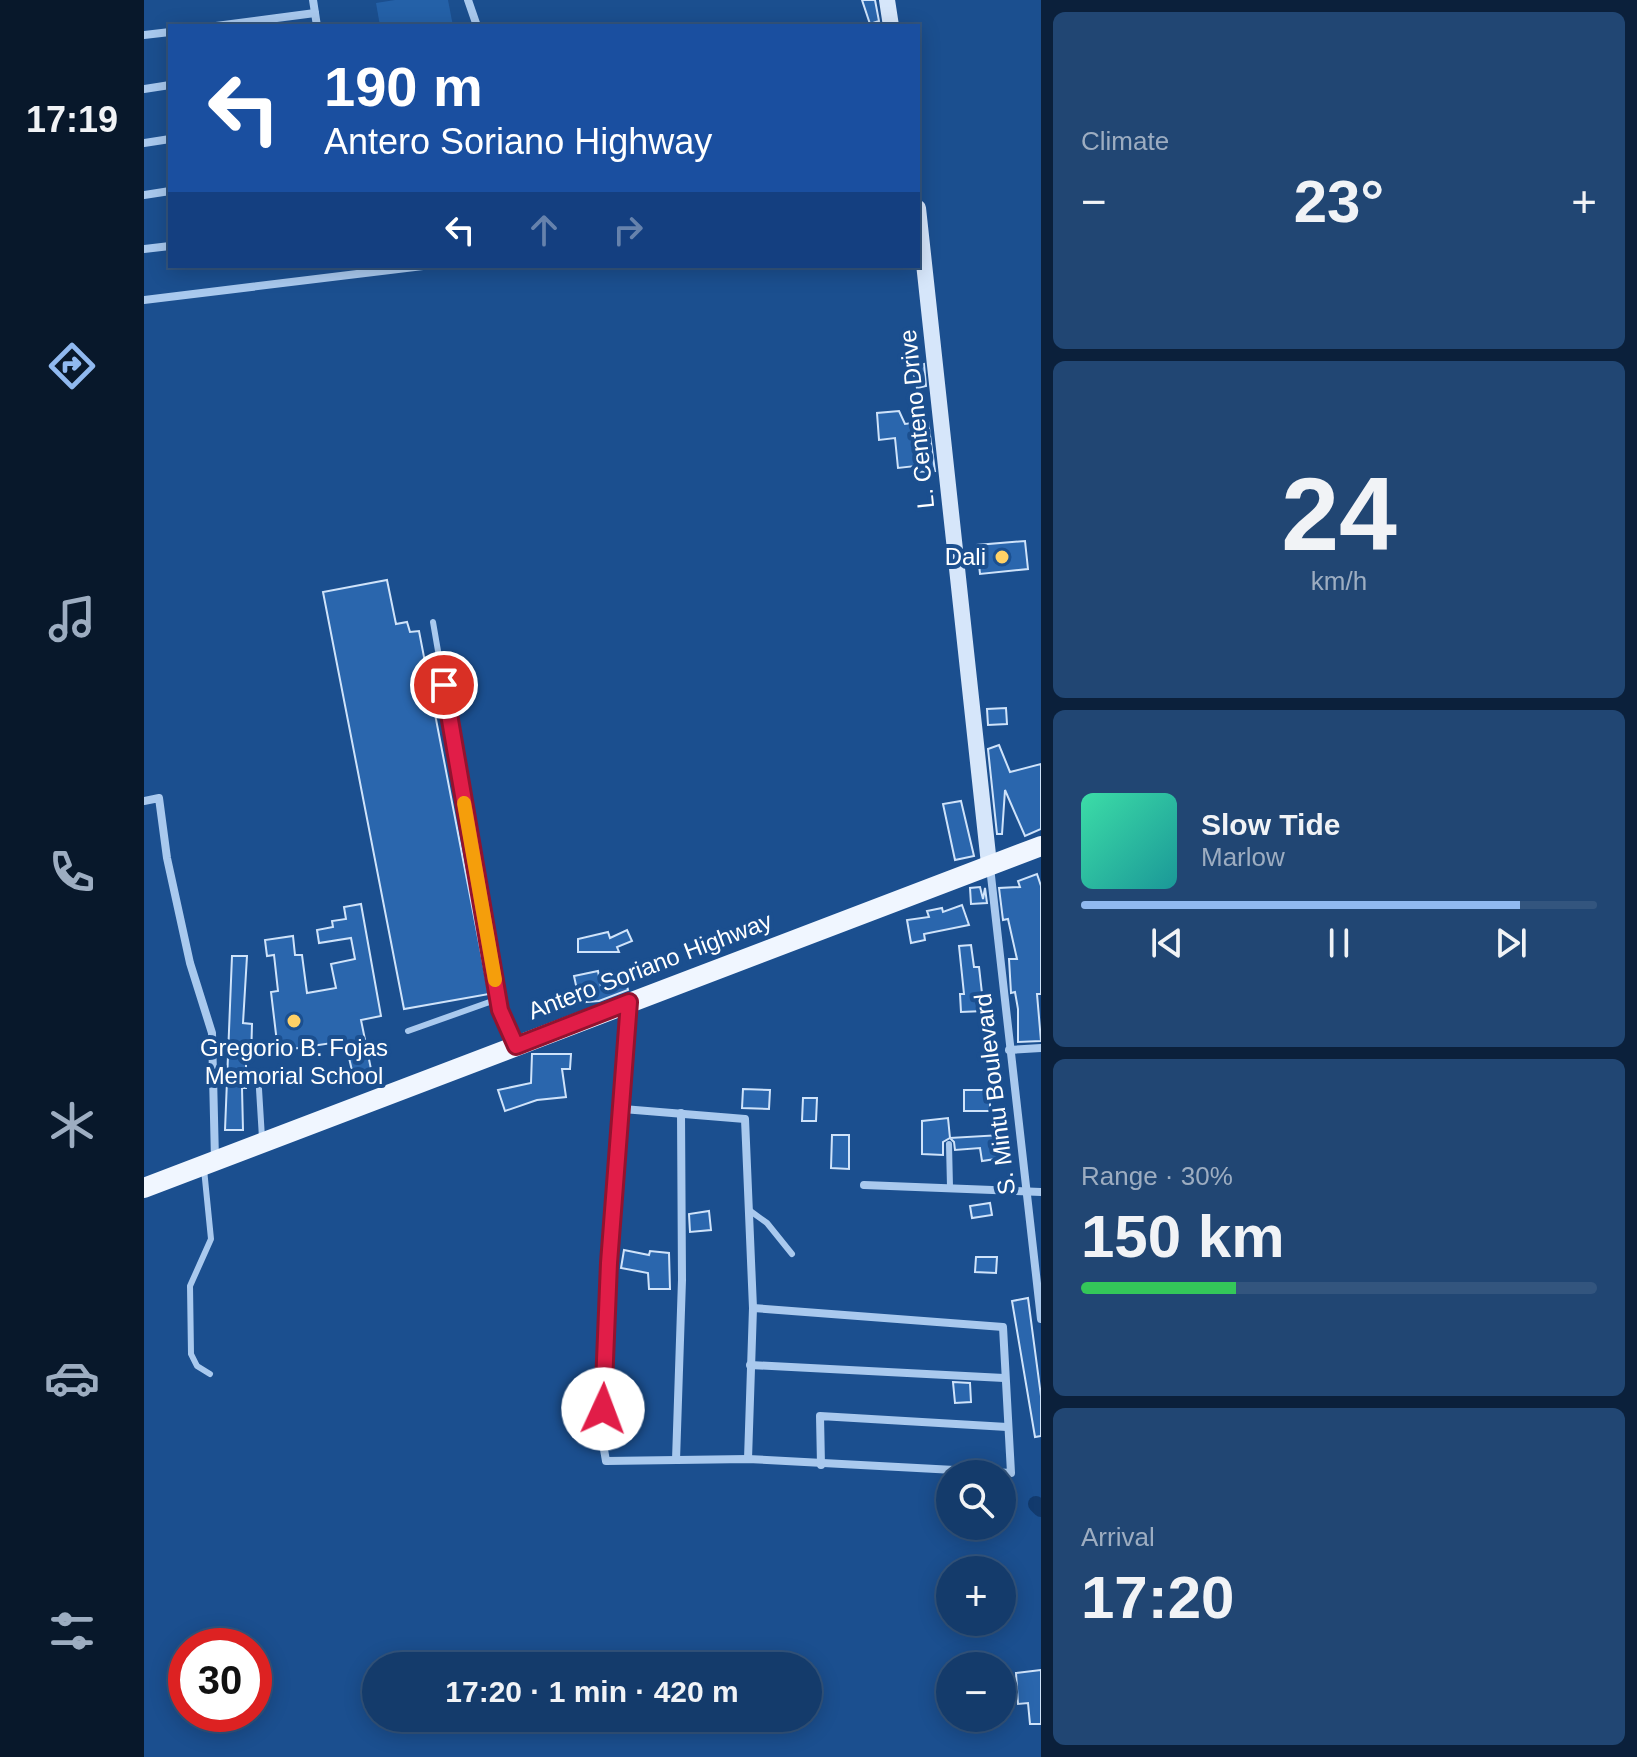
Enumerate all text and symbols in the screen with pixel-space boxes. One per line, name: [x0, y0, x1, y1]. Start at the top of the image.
text: 190 m: [324, 55, 483, 118]
icon: left: [192, 56, 296, 160]
text: 17:19: [26, 99, 118, 140]
text: Antero Soriano Highway: [324, 121, 712, 162]
text: Climate: [1081, 126, 1169, 156]
text: 23°: [1294, 168, 1384, 235]
text: −: [1081, 177, 1107, 226]
text: +: [1571, 177, 1597, 226]
icon: left: [438, 208, 482, 252]
icon: ahead: [522, 208, 566, 252]
icon: right: [606, 208, 650, 252]
street label: L. Centeno Drive: [894, 328, 939, 510]
icon: directions: [44, 338, 100, 394]
text: 24: [1281, 456, 1397, 572]
place label: Dali: [945, 543, 986, 570]
marker: Dali: [993, 548, 1011, 566]
text: km/h: [1311, 566, 1367, 596]
icon: music: [44, 591, 100, 647]
pin: [410, 651, 478, 719]
icon: arrive: [422, 663, 466, 707]
text: Slow Tide: [1201, 808, 1340, 841]
text: Marlow: [1201, 842, 1285, 872]
icon: phone: [44, 844, 100, 900]
street label: Antero Soriano Highway: [524, 907, 775, 1025]
icon: previous: [1145, 921, 1189, 965]
icon: pause: [1317, 921, 1361, 965]
icon: next: [1489, 921, 1533, 965]
street label: S. Mintu Boulevard: [969, 992, 1020, 1196]
marker: Gregorio B. Fojas Memorial School: [285, 1012, 303, 1030]
place label: Gregorio B. Fojas Memorial School: [200, 1034, 388, 1089]
icon: climate: [44, 1097, 100, 1153]
text: Range · 30%: [1081, 1161, 1233, 1191]
text: 150 km: [1081, 1203, 1285, 1270]
icon: car: [44, 1350, 100, 1406]
position arrow: [561, 1367, 645, 1451]
map controls: [936, 1460, 1016, 1732]
button: search: [936, 1460, 1016, 1540]
text: Arrival: [1081, 1522, 1155, 1552]
button: +: [936, 1556, 1016, 1636]
text: 17:20: [1081, 1564, 1234, 1631]
icon: filters: [44, 1603, 100, 1659]
speed limit sign: 30: [168, 1628, 272, 1732]
button: −: [936, 1652, 1016, 1732]
text: 17:20 · 1 min · 420 m: [445, 1675, 739, 1708]

